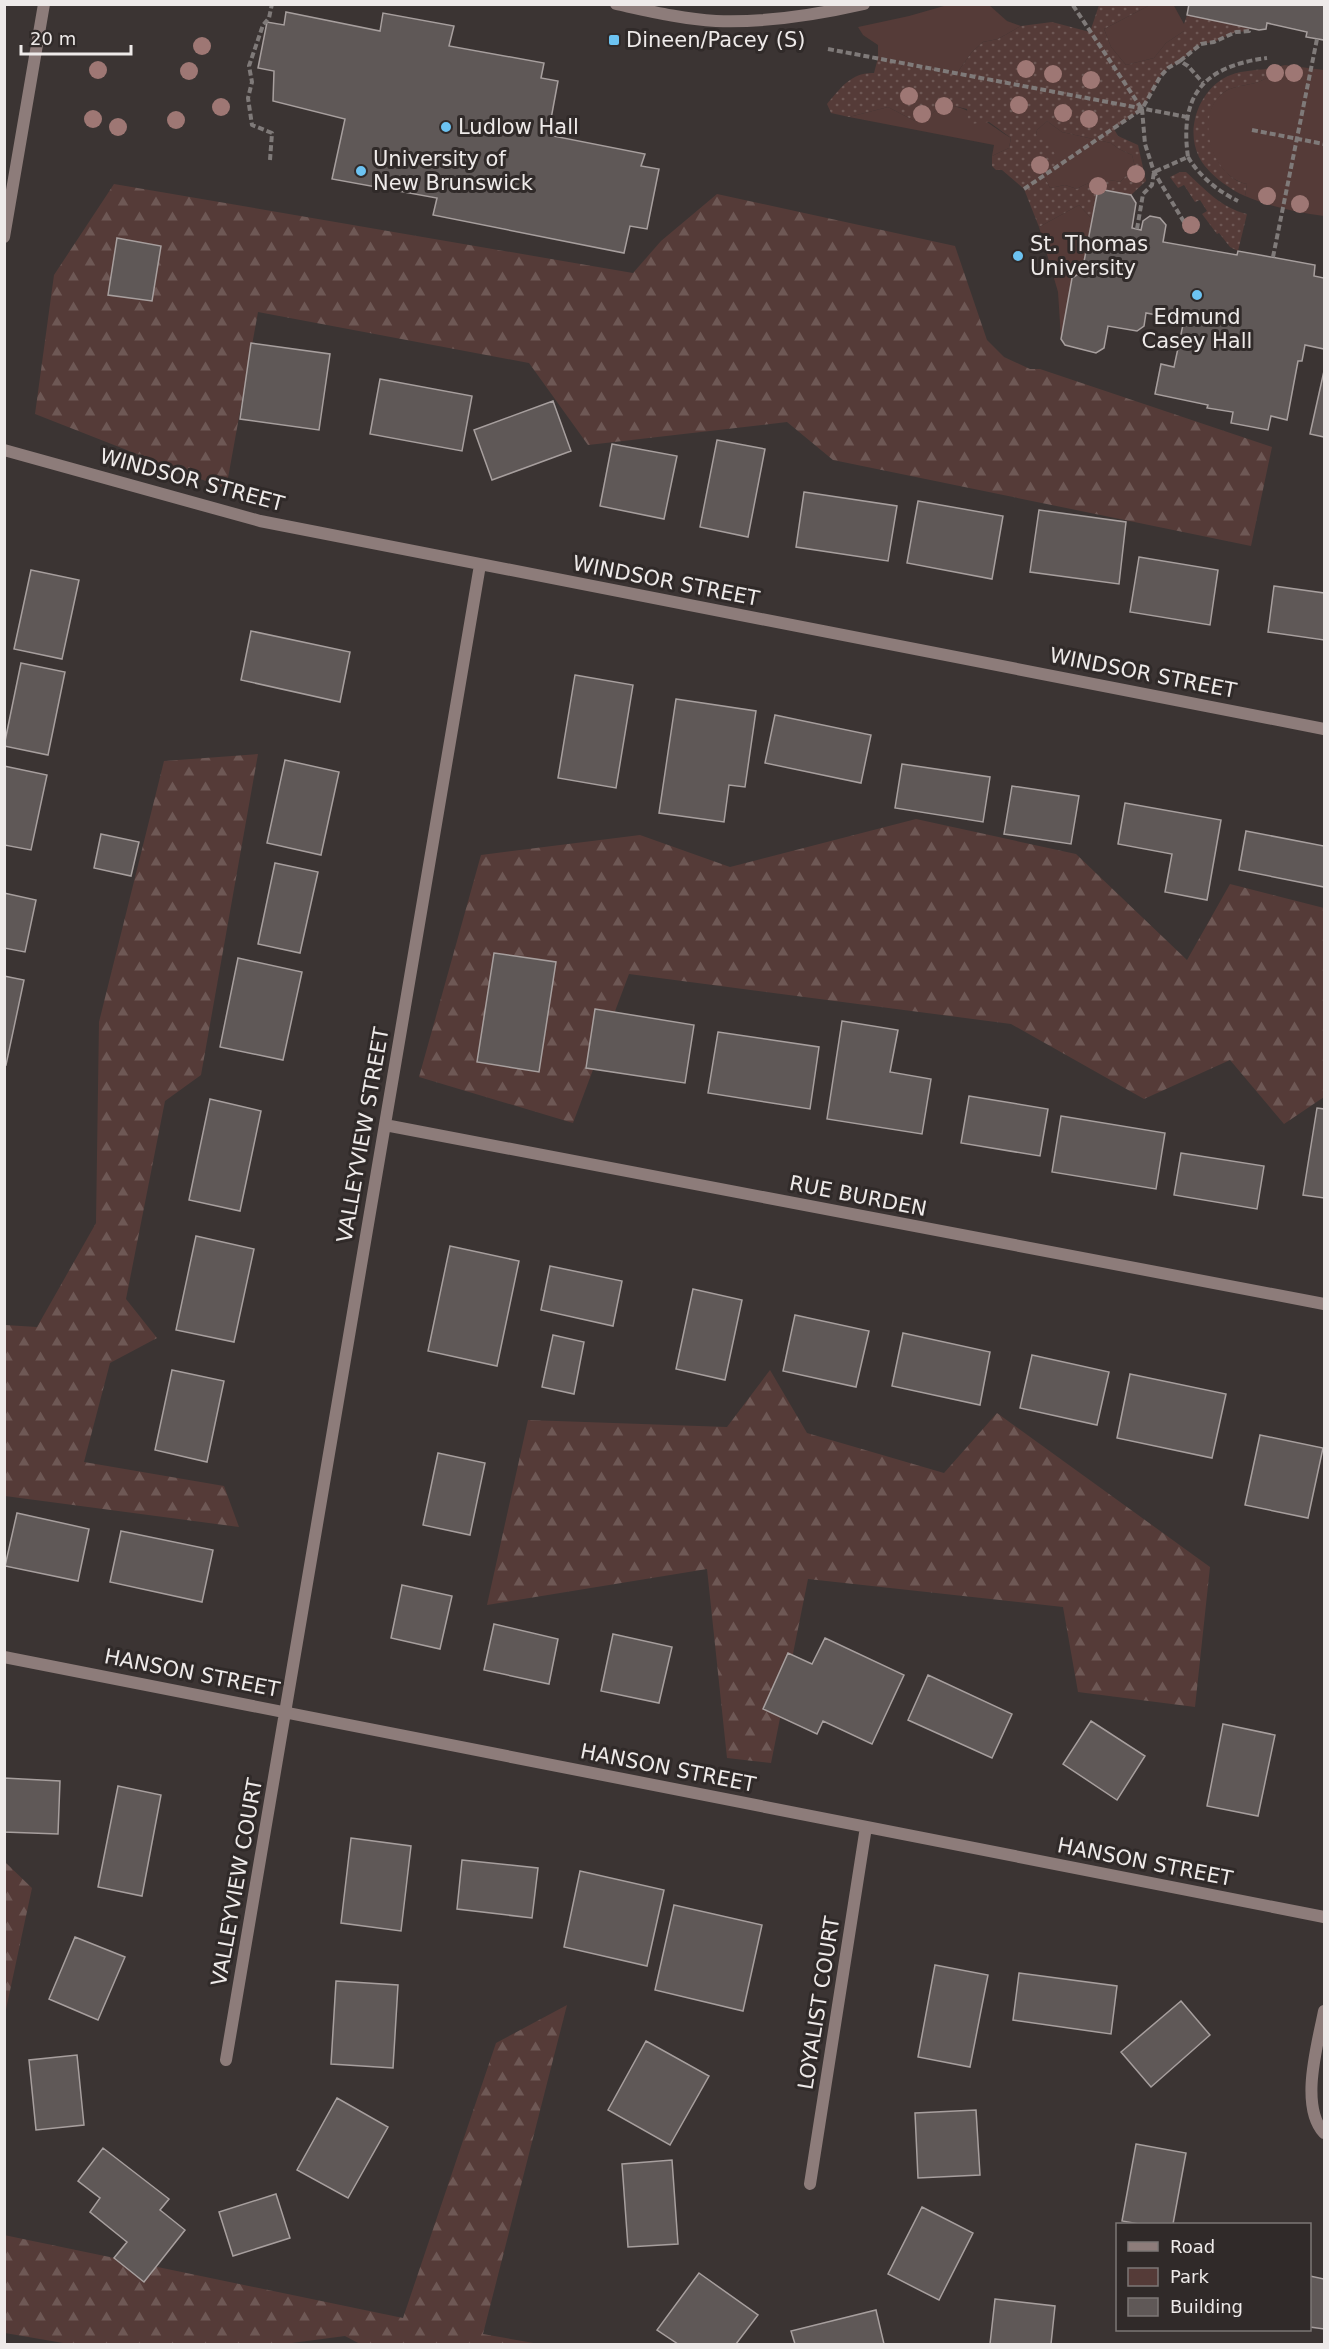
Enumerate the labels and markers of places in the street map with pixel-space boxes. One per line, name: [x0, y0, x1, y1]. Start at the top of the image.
place label: Dineen/Pacey (S): [626, 28, 805, 52]
marker: Dineen/Pacey (S): [607, 33, 621, 47]
place label: Ludlow Hall: [458, 115, 579, 139]
marker: Ludlow Hall: [439, 120, 453, 134]
place label: University of New Brunswick: [373, 147, 534, 195]
marker: University of New Brunswick: [354, 164, 368, 178]
place label: St. Thomas University: [1030, 232, 1148, 280]
marker: St. Thomas University: [1011, 249, 1025, 263]
marker: Edmund Casey Hall: [1190, 288, 1204, 302]
place label: Edmund Casey Hall: [1142, 305, 1252, 353]

